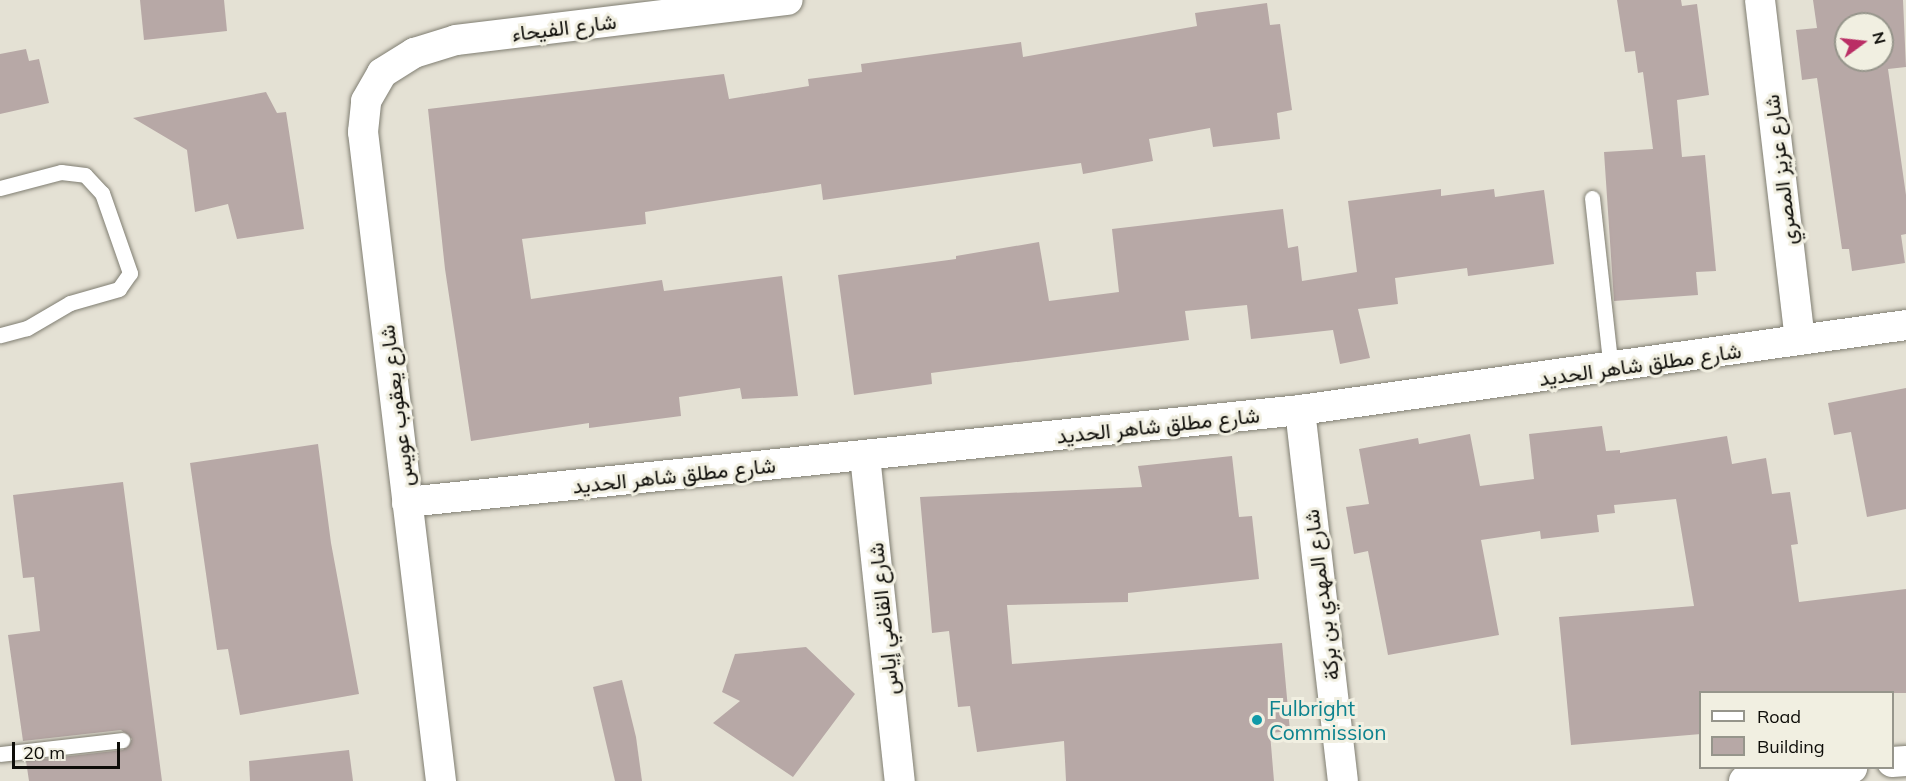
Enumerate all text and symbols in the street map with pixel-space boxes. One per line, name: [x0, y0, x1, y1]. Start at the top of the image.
street label: شارع الفيحاء: [510, 8, 618, 46]
north arrow: [1834, 12, 1894, 72]
text: N: [1868, 29, 1891, 46]
street label: شارع عزيز المصري: [1758, 93, 1802, 247]
street label: شارع يعقوب عويس: [374, 324, 418, 488]
street label: شارع مطلق شاهر الحديد: [1537, 337, 1743, 391]
street label: شارع مطلق شاهر الحديد: [1055, 402, 1261, 448]
street label: شارع مطلق شاهر الحديد: [571, 452, 777, 498]
street label: شارع المهدي بن بركة: [1298, 508, 1344, 682]
street label: شارع القاضي إياس: [862, 542, 904, 696]
legend: [1699, 691, 1894, 769]
place label: Fulbright Commission: [1269, 695, 1387, 745]
text: Road: [1757, 705, 1801, 728]
marker: Fulbright Commission: [1250, 713, 1264, 727]
scale bar: [15, 730, 123, 768]
text: Building: [1757, 735, 1825, 758]
text: 20 m: [23, 741, 65, 764]

